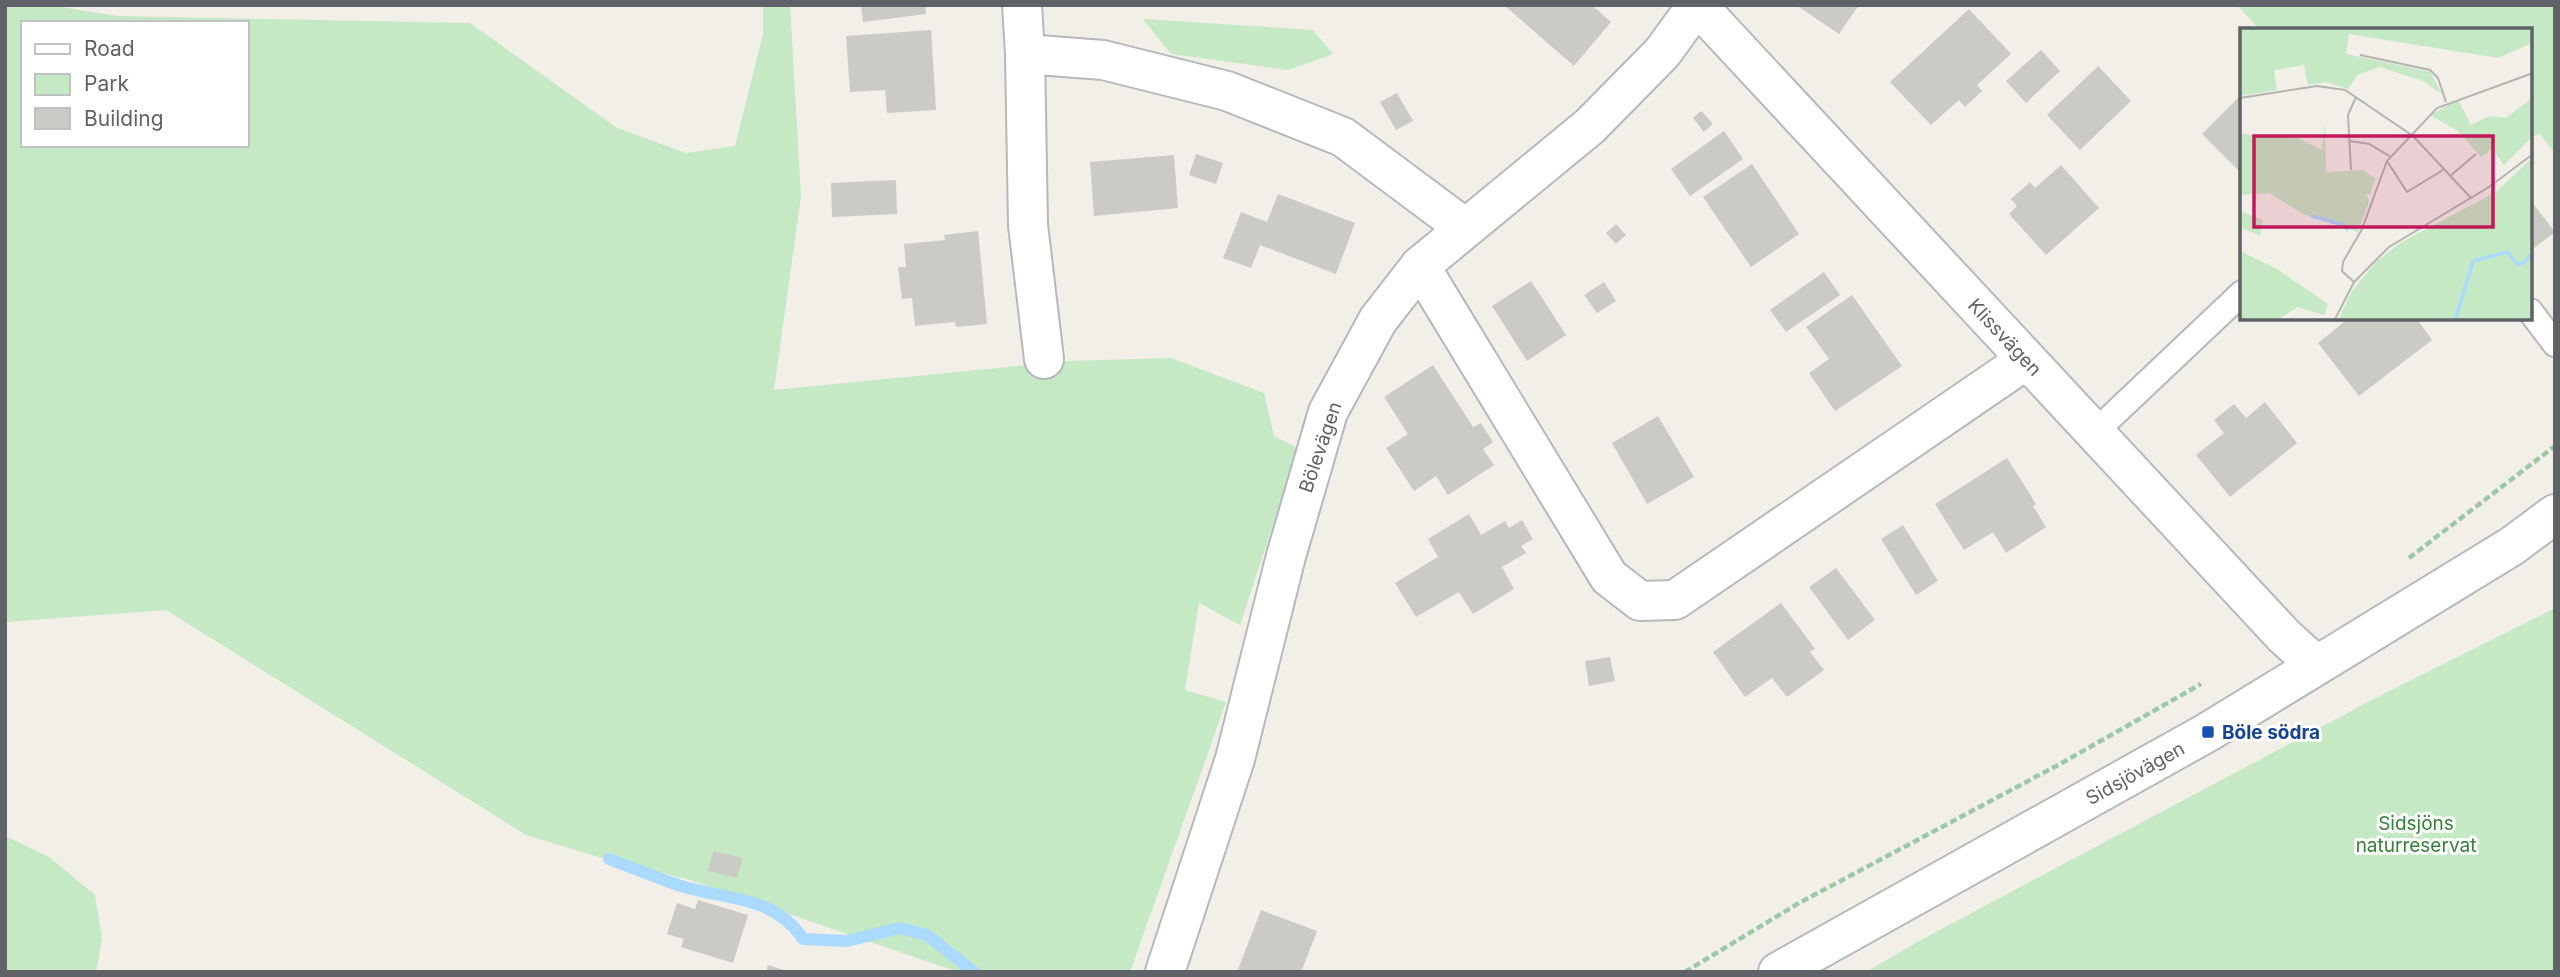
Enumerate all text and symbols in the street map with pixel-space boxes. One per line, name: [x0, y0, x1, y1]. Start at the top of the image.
legend: [21, 21, 248, 147]
inset map: [2240, 28, 2532, 320]
text: Road: [84, 36, 135, 61]
text: Park: [84, 71, 129, 96]
text: Building: [84, 106, 164, 131]
street label: Klissvägen: [1963, 294, 2046, 381]
street label: Bölevägen: [1294, 399, 1347, 496]
place label: Böle södra: [2222, 721, 2320, 744]
marker: Böle södra: [2200, 724, 2216, 740]
street label: Sidsjövägen: [2082, 737, 2189, 810]
park label: Sidsjöns naturreservat: [2356, 812, 2476, 857]

